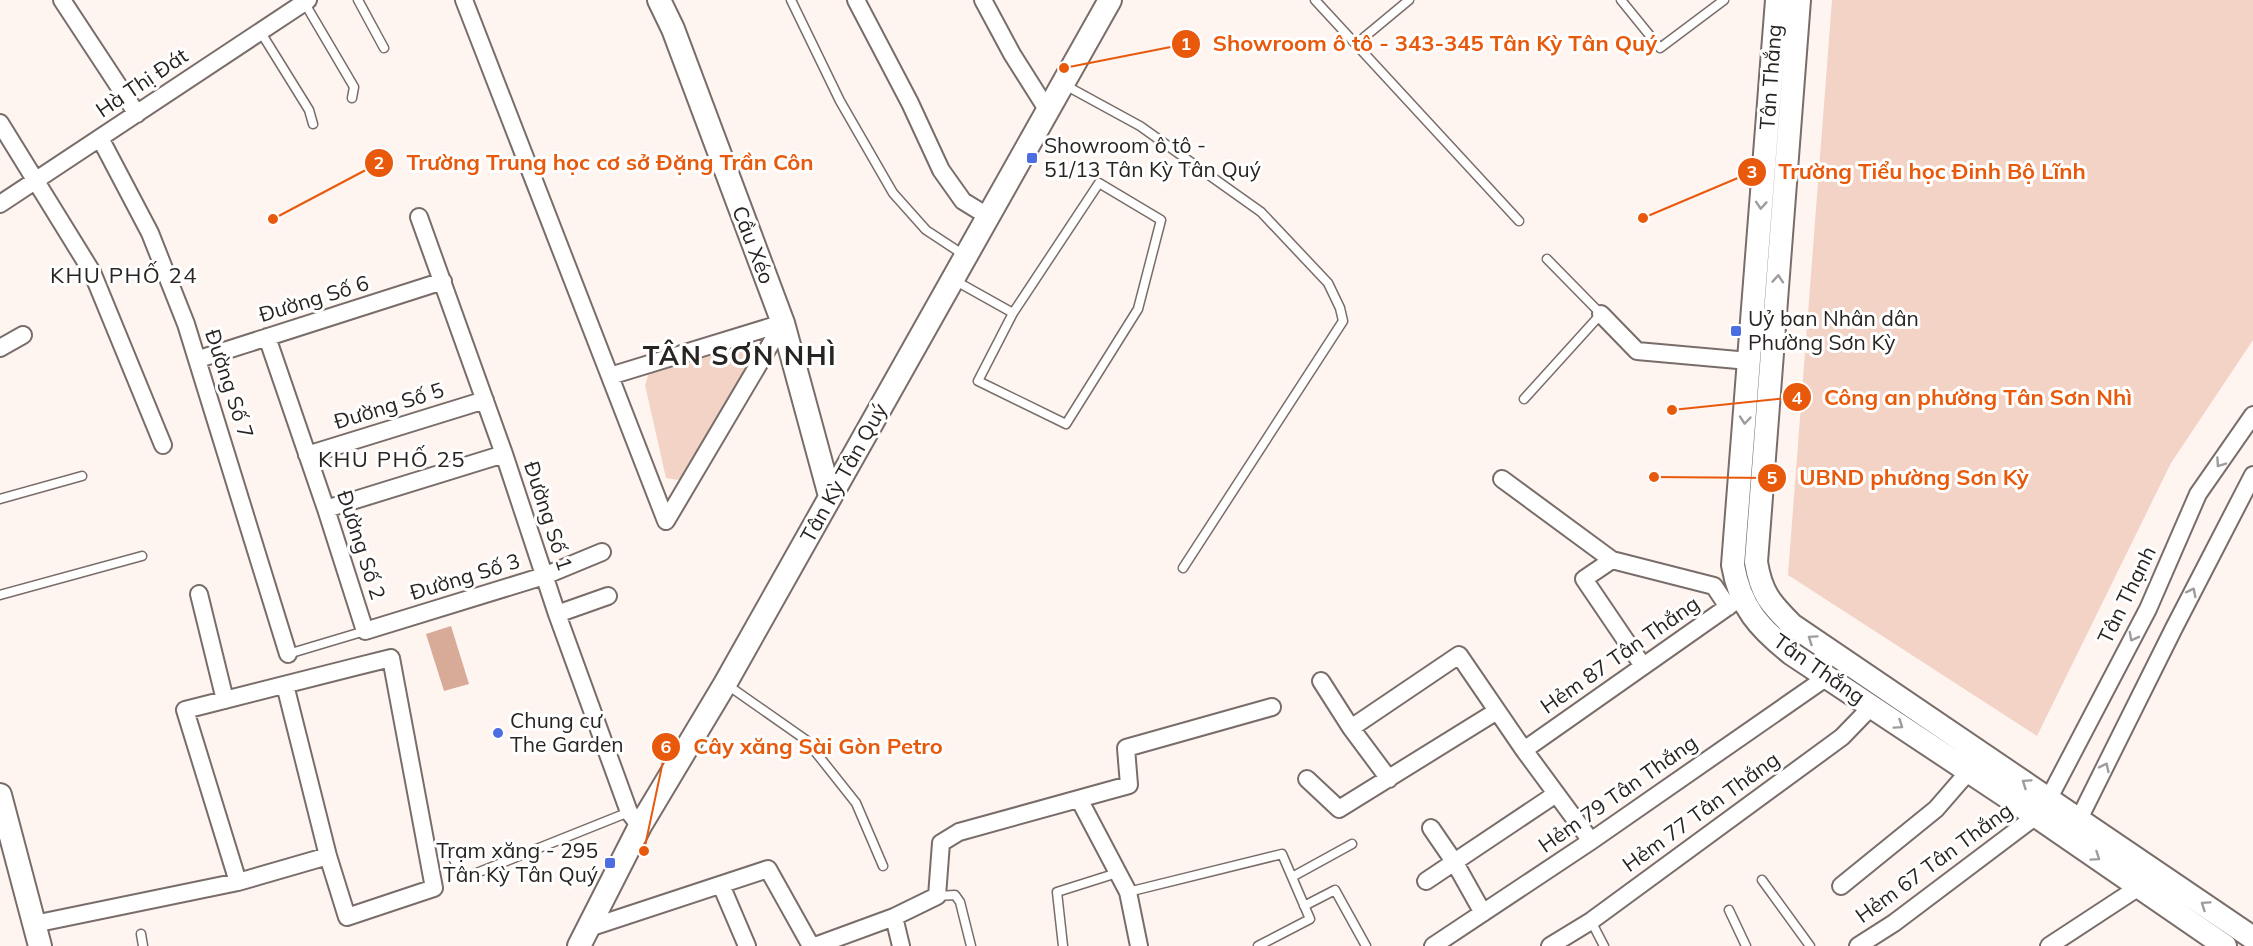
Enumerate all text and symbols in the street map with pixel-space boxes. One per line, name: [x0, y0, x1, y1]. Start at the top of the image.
street label: Tân Thắng: [1753, 23, 1787, 131]
callout: Showroom ô tô - 343-345 Tân Kỳ Tân Quý: [1171, 24, 1669, 64]
text: Showroom ô tô - 343-345 Tân Kỳ Tân Quý: [1213, 29, 1657, 57]
text: 1: [1181, 32, 1191, 55]
street label: Hà Thị Đát: [91, 42, 192, 122]
place label: Showroom ô tô - 51/13 Tân Kỳ Tân Quý: [1044, 132, 1261, 182]
callout: Trường Trung học cơ sở Đặng Trần Côn: [364, 143, 826, 183]
text: Trường Trung học cơ sở Đặng Trần Côn: [406, 148, 814, 176]
text: 2: [374, 151, 384, 174]
marker: Showroom ô tô - 51/13 Tân Kỳ Tân Quý: [1025, 151, 1039, 165]
callout: Trường Tiểu học Đinh Bộ Lĩnh: [1737, 152, 2098, 192]
text: Trường Tiểu học Đinh Bộ Lĩnh: [1778, 157, 2086, 185]
text: 3: [1747, 160, 1757, 183]
one-way arrow: [1755, 200, 1768, 209]
street label: Cầu Xéo: [727, 202, 781, 287]
district label: KHU PHỐ 24: [50, 261, 198, 289]
street label: Đường Số 6: [256, 269, 372, 327]
one-way arrow: [1771, 274, 1784, 283]
place label: Uỷ ban Nhân dân Phường Sơn Kỳ: [1748, 305, 1919, 355]
marker: Uỷ ban Nhân dân Phường Sơn Kỳ: [1729, 324, 1743, 338]
street label: Đường Số 7: [200, 326, 260, 442]
district label: TÂN SƠN NHÌ: [643, 338, 837, 372]
street label: Đường Số 5: [331, 376, 447, 434]
callout: Công an phường Tân Sơn Nhì: [1782, 377, 2144, 417]
text: Công an phường Tân Sơn Nhì: [1824, 383, 2132, 411]
text: 4: [1792, 386, 1803, 409]
street label: Tân Kỳ Tân Quý: [794, 398, 892, 547]
one-way arrow: [1738, 416, 1751, 425]
district label: KHU PHỐ 25: [318, 445, 466, 473]
one-way arrow: [2216, 457, 2227, 468]
street label: Đường Số 1: [519, 458, 579, 574]
callout: UBND phường Sơn Kỳ: [1757, 458, 2040, 498]
text: UBND phường Sơn Kỳ: [1799, 463, 2029, 491]
text: 5: [1767, 466, 1778, 489]
street label: Đường Số 2: [332, 487, 392, 603]
street label: Tân Thạnh: [2091, 542, 2161, 648]
street label: Đường Số 3: [407, 547, 523, 605]
one-way arrow: [2185, 588, 2197, 599]
street label: Hẻm 87 Tân Thắng: [1535, 590, 1704, 719]
street label: Tân Thắng: [1769, 627, 1870, 709]
one-way arrow: [2129, 631, 2140, 642]
one-way arrow: [1808, 635, 1819, 646]
place label: Chung cư The Garden: [510, 707, 624, 757]
one-way arrow: [1893, 717, 1904, 728]
marker: Chung cư The Garden: [491, 726, 505, 740]
callout: Cây xăng Sài Gòn Petro: [651, 727, 954, 767]
street label: Hẻm 79 Tân Thắng: [1533, 729, 1702, 858]
text: Cây xăng Sài Gòn Petro: [693, 732, 943, 760]
text: 6: [661, 735, 672, 758]
street label: Hẻm 77 Tân Thắng: [1617, 745, 1784, 877]
one-way arrow: [2098, 762, 2110, 773]
one-way arrow: [2022, 779, 2033, 790]
street label: Hẻm 67 Tân Thắng: [1850, 796, 2017, 928]
place label: Trạm xăng - 295 Tân Kỳ Tân Quý: [436, 837, 598, 887]
one-way arrow: [2089, 850, 2100, 861]
marker: Trạm xăng - 295 Tân Kỳ Tân Quý: [603, 856, 617, 870]
one-way arrow: [2200, 901, 2211, 912]

